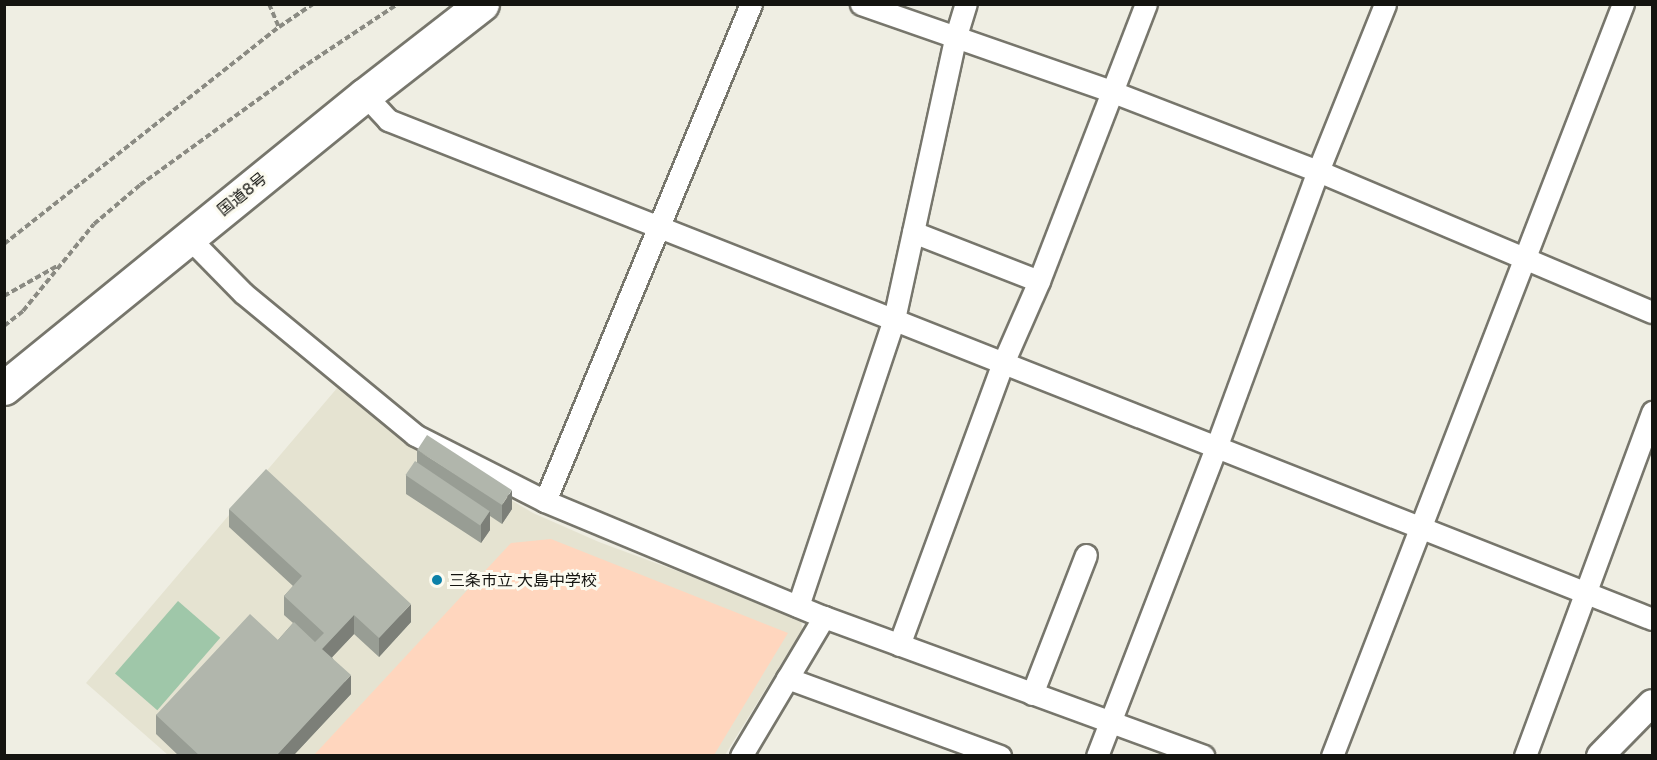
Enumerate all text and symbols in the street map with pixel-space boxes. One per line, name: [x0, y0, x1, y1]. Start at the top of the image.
street label: 国道8号: [214, 168, 270, 220]
place label: 三条市立 大島中学校: [449, 570, 597, 590]
marker: 三条市立 大島中学校: [430, 573, 444, 587]

